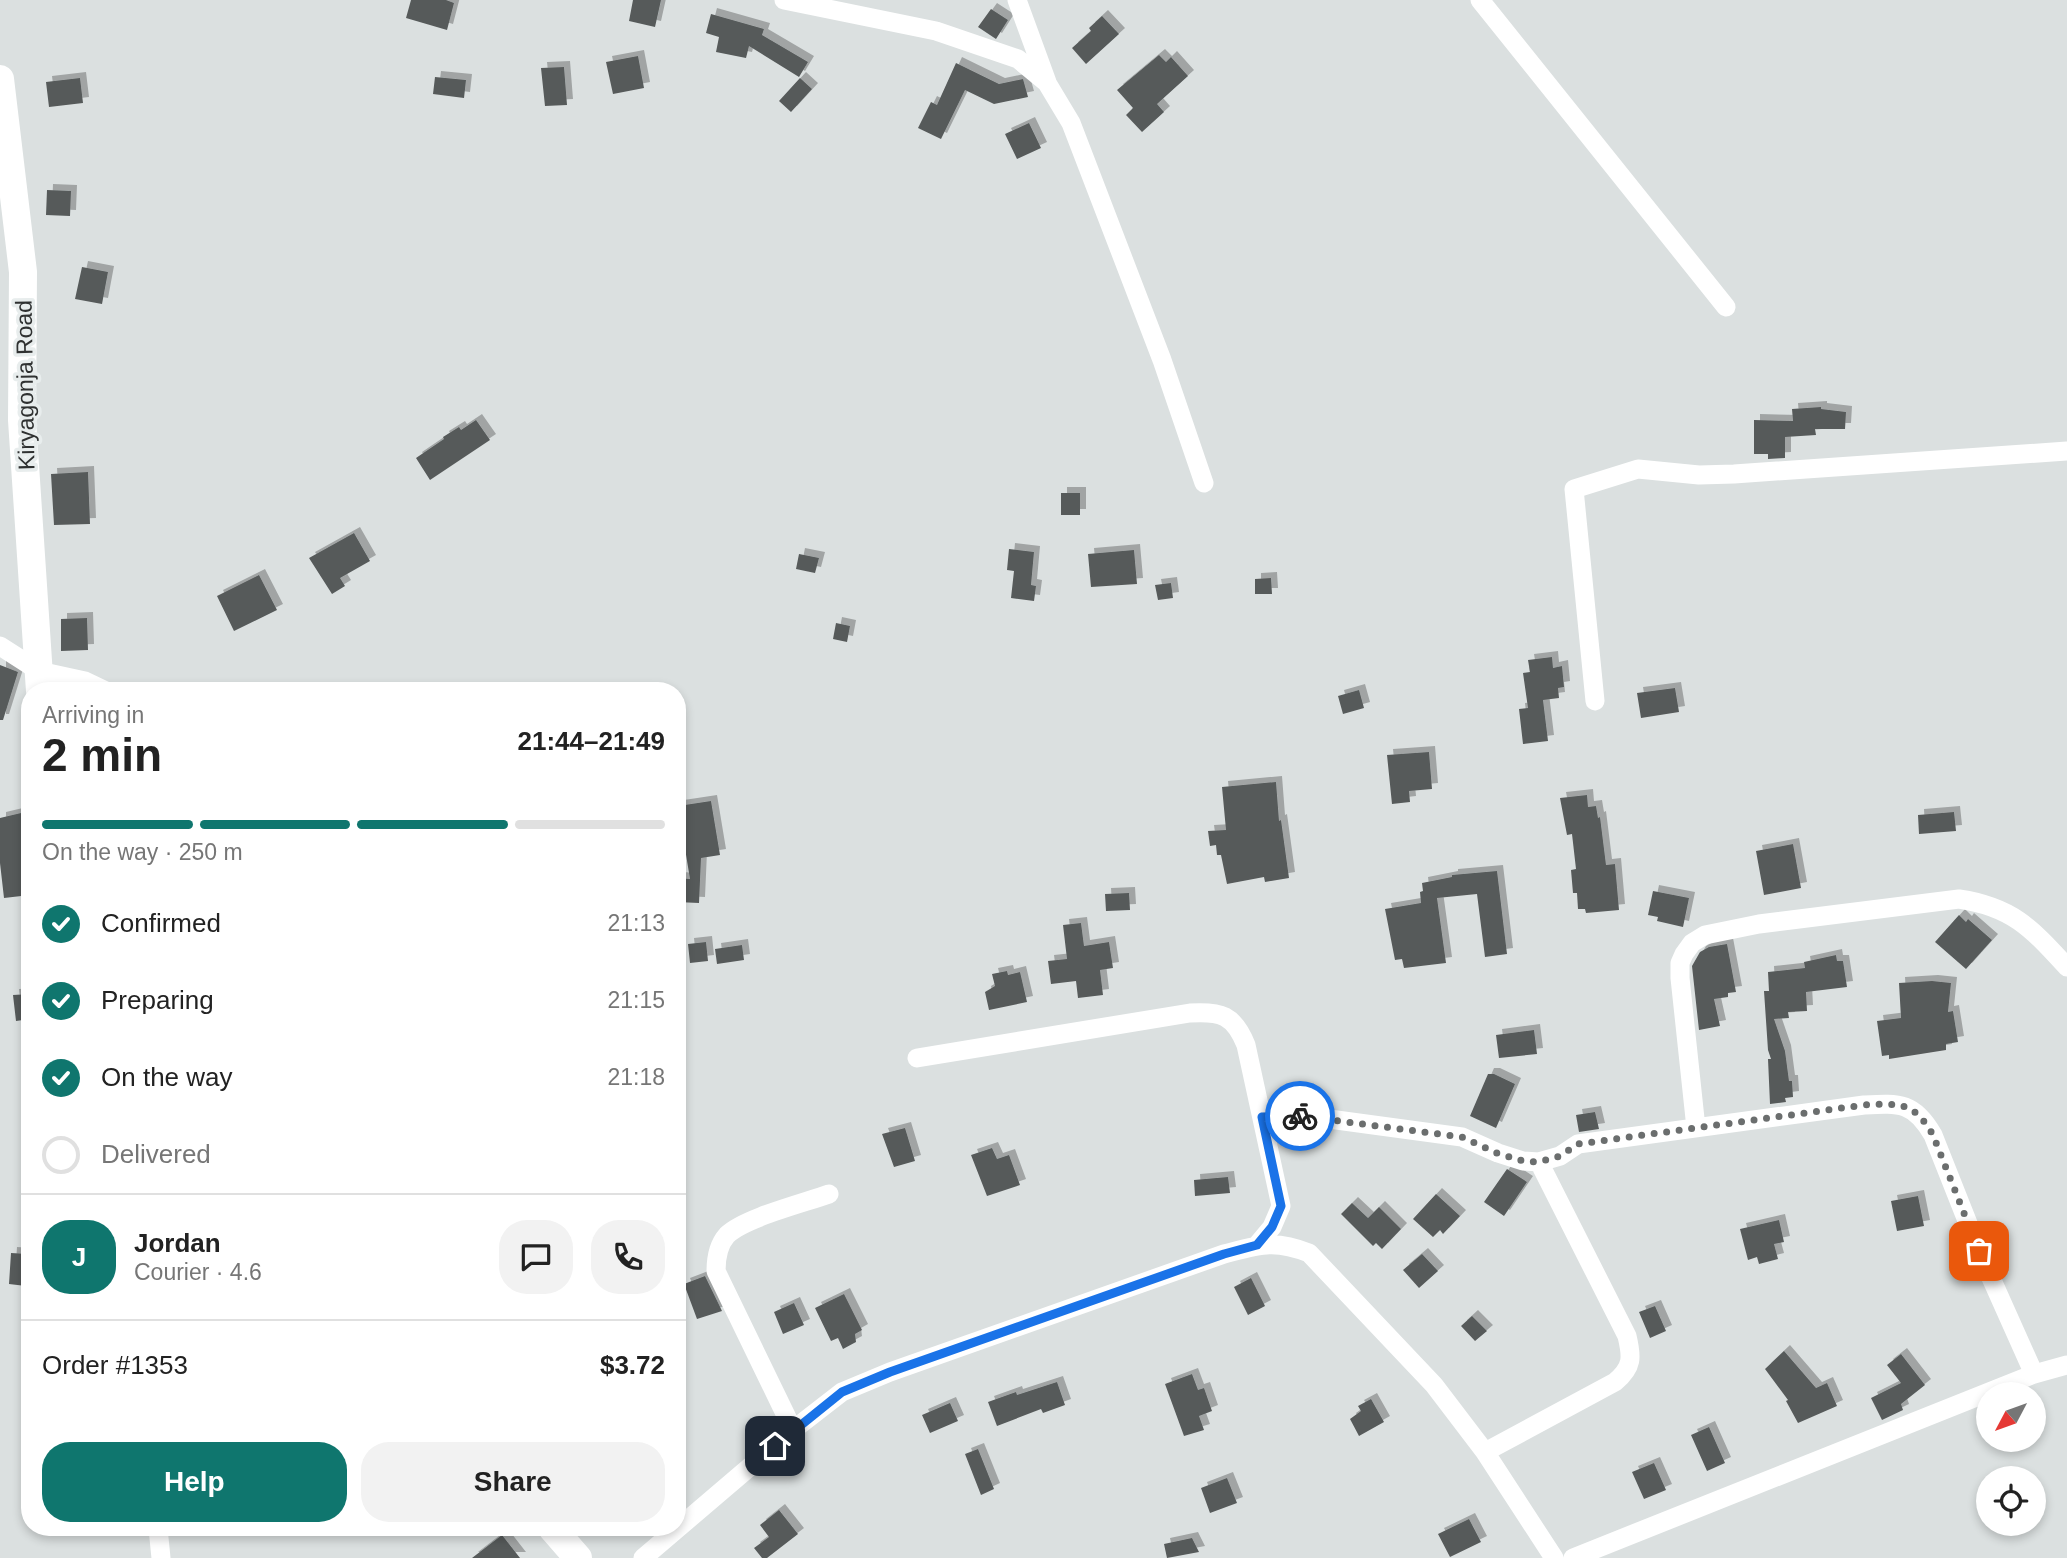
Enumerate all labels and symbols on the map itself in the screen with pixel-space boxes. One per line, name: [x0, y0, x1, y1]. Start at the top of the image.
street label: Kiryagonja Road: [11, 300, 39, 470]
courier: [1265, 1081, 1335, 1151]
pin: [1949, 1221, 2009, 1281]
north arrow: [1976, 1382, 2046, 1452]
pin: [745, 1416, 805, 1476]

